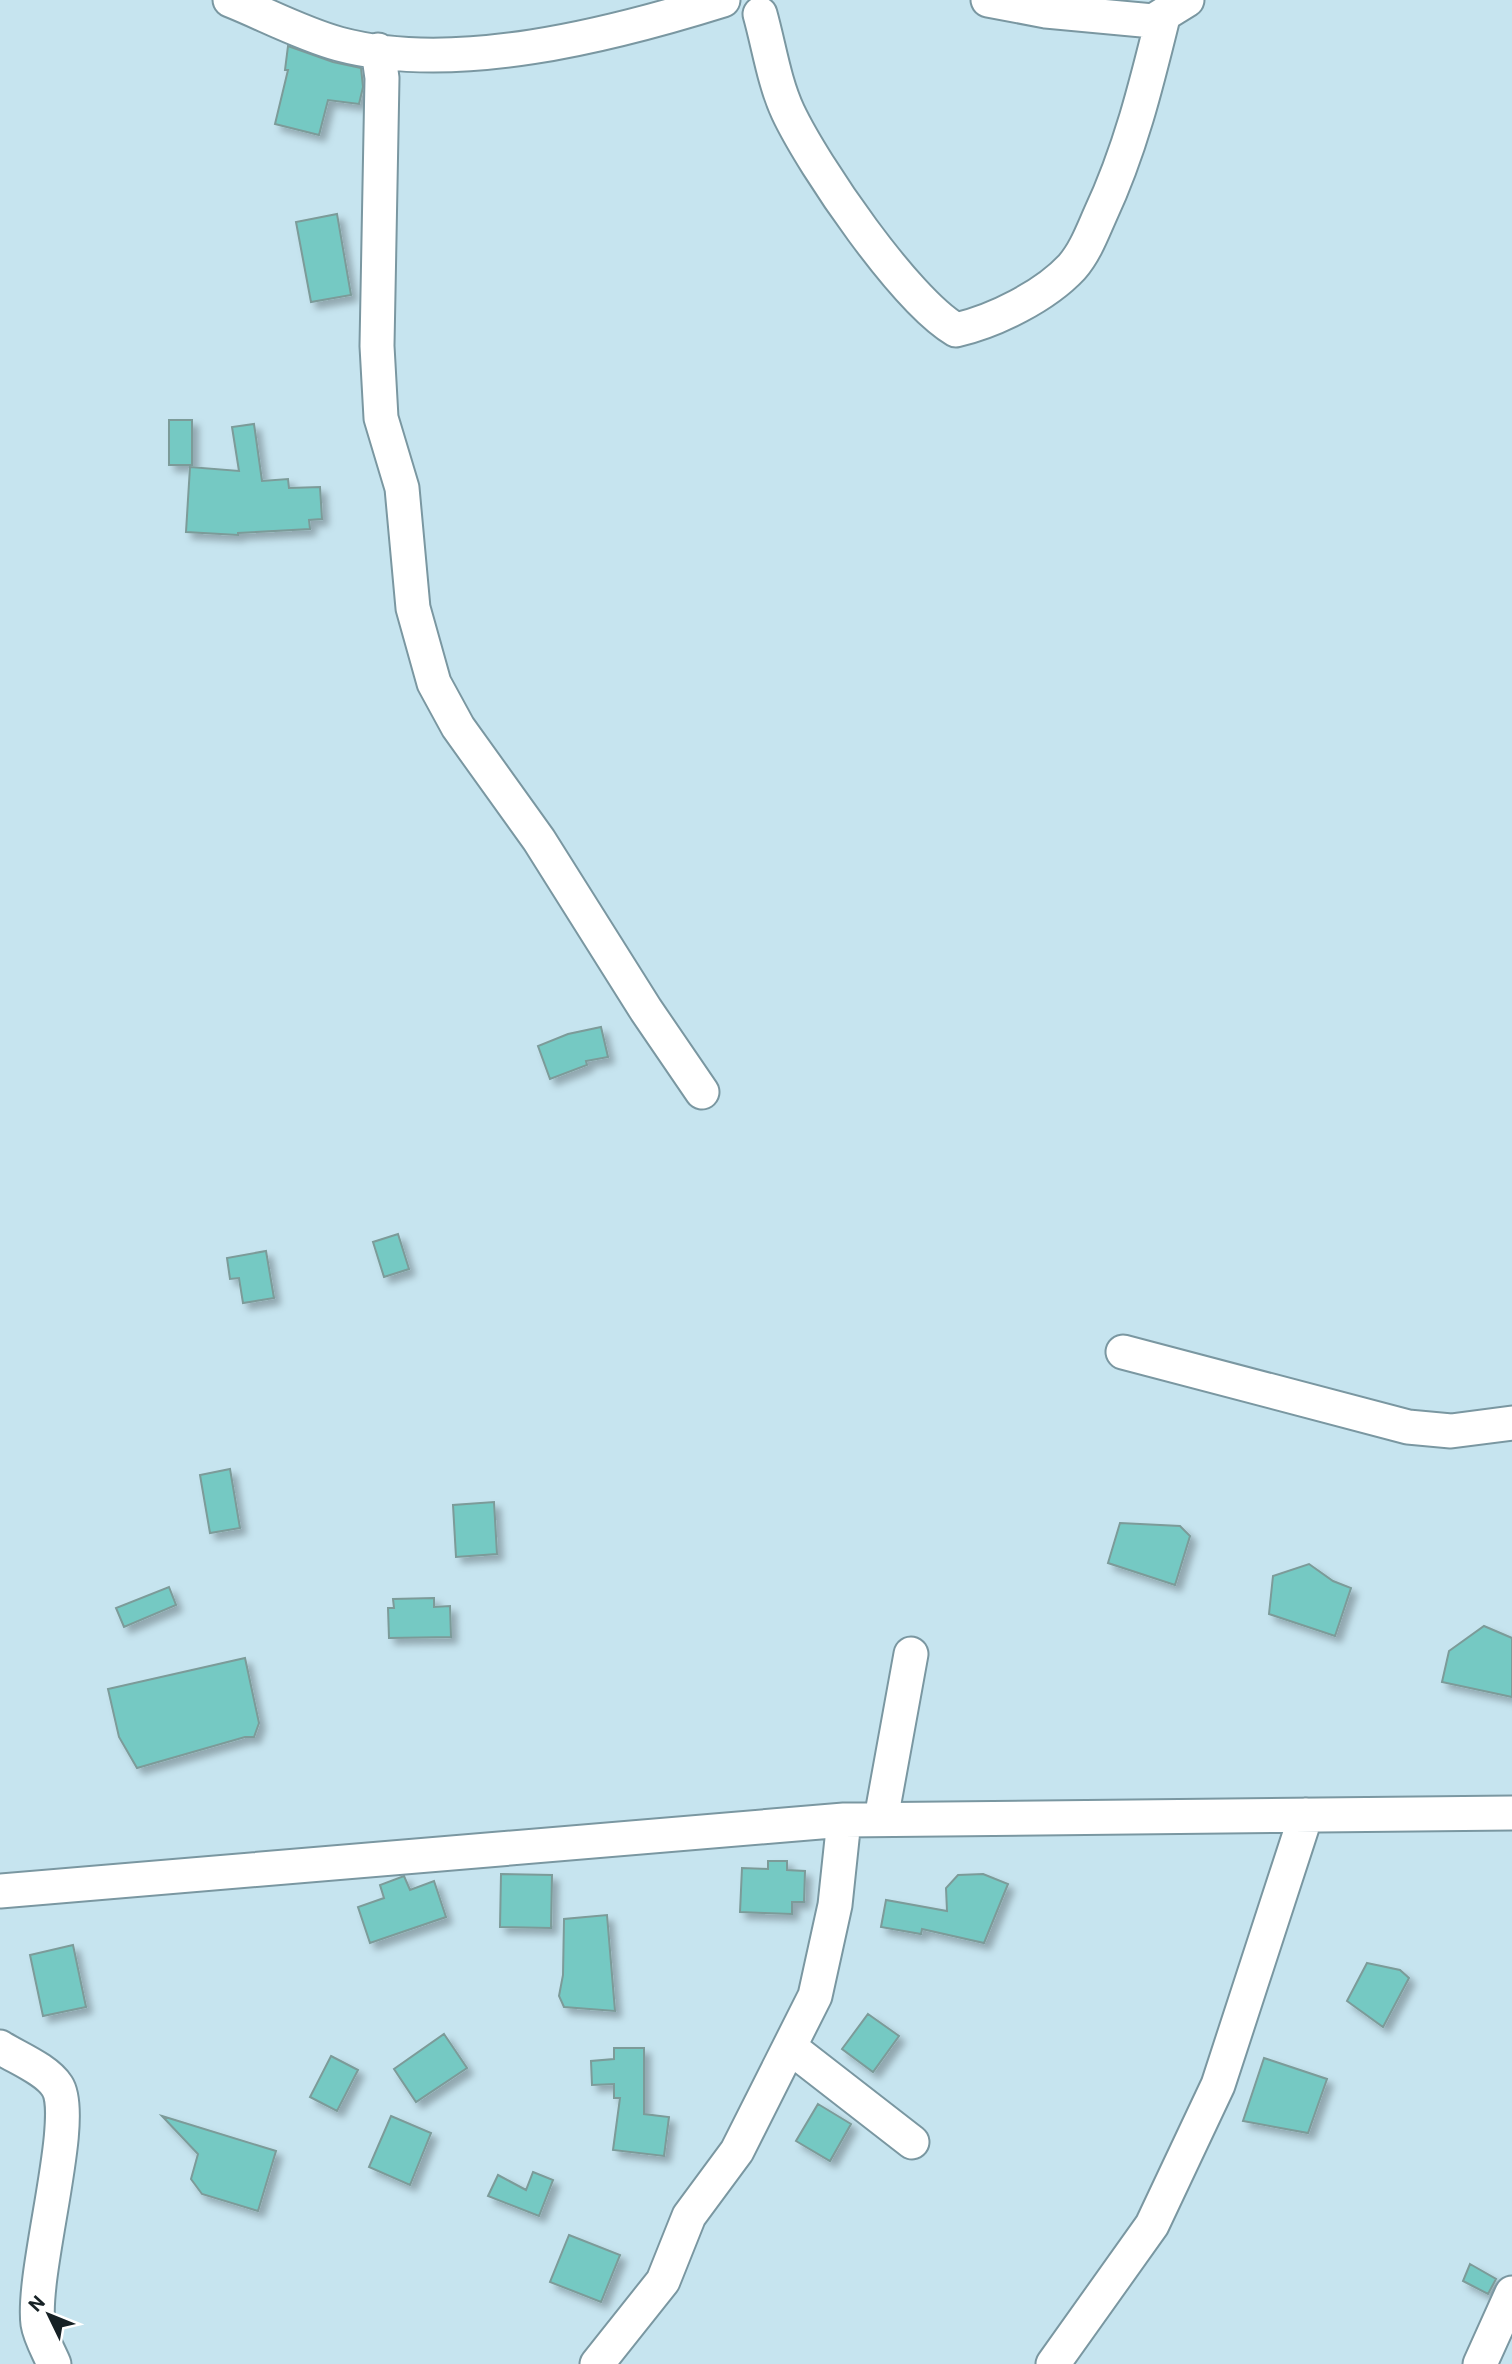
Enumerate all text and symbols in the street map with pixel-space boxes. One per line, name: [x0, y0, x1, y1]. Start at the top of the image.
north arrow: [14, 2280, 84, 2350]
text: N: [24, 2291, 50, 2316]

